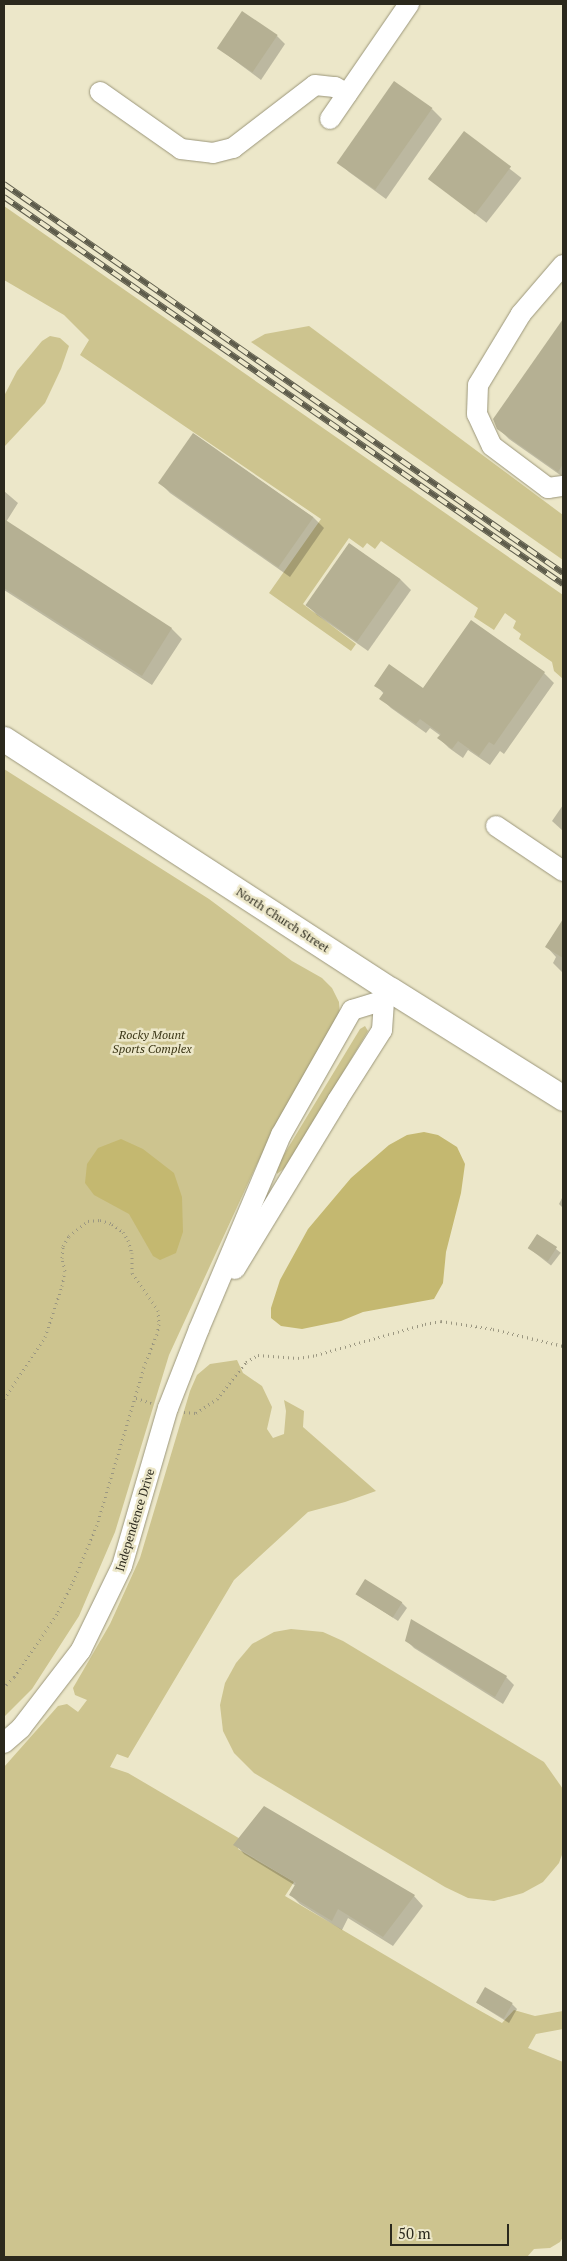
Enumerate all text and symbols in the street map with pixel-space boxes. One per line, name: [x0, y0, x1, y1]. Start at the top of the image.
street label: North Church Street: [234, 884, 332, 956]
park label: Rocky Mount Sports Complex: [112, 1028, 192, 1056]
street label: Independence Drive: [113, 1467, 157, 1573]
scale bar: [392, 2214, 511, 2246]
text: 50 m: [398, 2223, 431, 2243]

